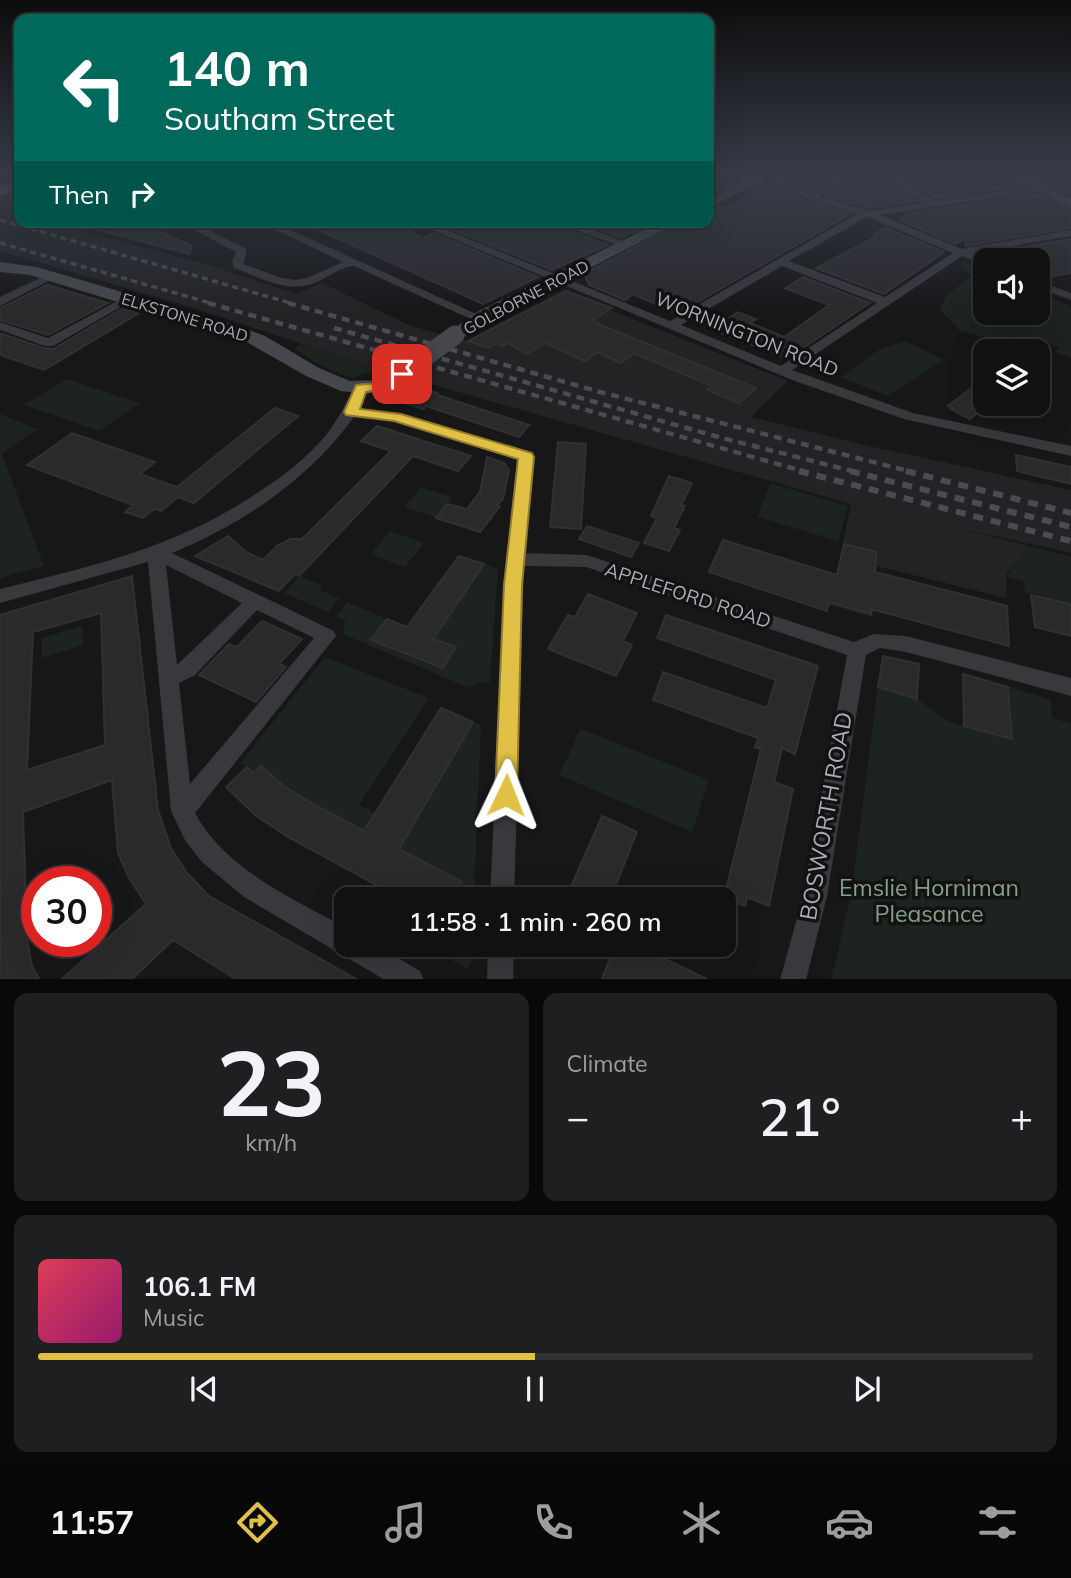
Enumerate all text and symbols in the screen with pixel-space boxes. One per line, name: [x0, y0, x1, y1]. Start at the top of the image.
text: 140 m: [164, 37, 310, 98]
icon: left: [49, 42, 140, 133]
text: Southam Street: [164, 98, 395, 138]
icon: right: [123, 175, 161, 213]
text: Then: [49, 178, 109, 211]
map controls: [973, 248, 1050, 416]
button: sound: [973, 248, 1050, 325]
street label: GOLBORNE ROAD: [460, 255, 592, 339]
street label: WORNINGTON ROAD: [652, 286, 842, 382]
street label: ELKSTONE ROAD: [119, 288, 251, 346]
button: layers: [973, 339, 1050, 416]
pin: [372, 344, 432, 404]
icon: arrive: [383, 355, 421, 393]
street label: APPLEFORD ROAD: [602, 557, 774, 633]
street label: BOSWORTH ROAD: [793, 710, 858, 922]
position arrow: [469, 758, 543, 832]
speed limit sign: 30: [21, 866, 112, 957]
park label: Emslie Horniman Pleasance: [839, 873, 1019, 928]
text: 11:58 · 1 min · 260 m: [408, 905, 662, 938]
text: 23: [217, 1025, 326, 1139]
text: Climate: [567, 1049, 648, 1078]
text: 21°: [759, 1084, 841, 1149]
text: −: [567, 1093, 589, 1141]
text: +: [1010, 1093, 1033, 1141]
text: km/h: [245, 1128, 297, 1157]
text: 106.1 FM: [143, 1270, 256, 1303]
text: Music: [143, 1303, 204, 1332]
icon: previous: [185, 1370, 223, 1408]
icon: pause: [516, 1370, 554, 1408]
icon: next: [848, 1370, 886, 1408]
icon: directions: [233, 1498, 282, 1547]
icon: music: [381, 1498, 430, 1547]
icon: phone: [529, 1498, 578, 1547]
icon: climate: [677, 1498, 726, 1547]
icon: car: [825, 1498, 874, 1547]
icon: filters: [973, 1498, 1022, 1547]
text: 11:57: [49, 1502, 134, 1542]

